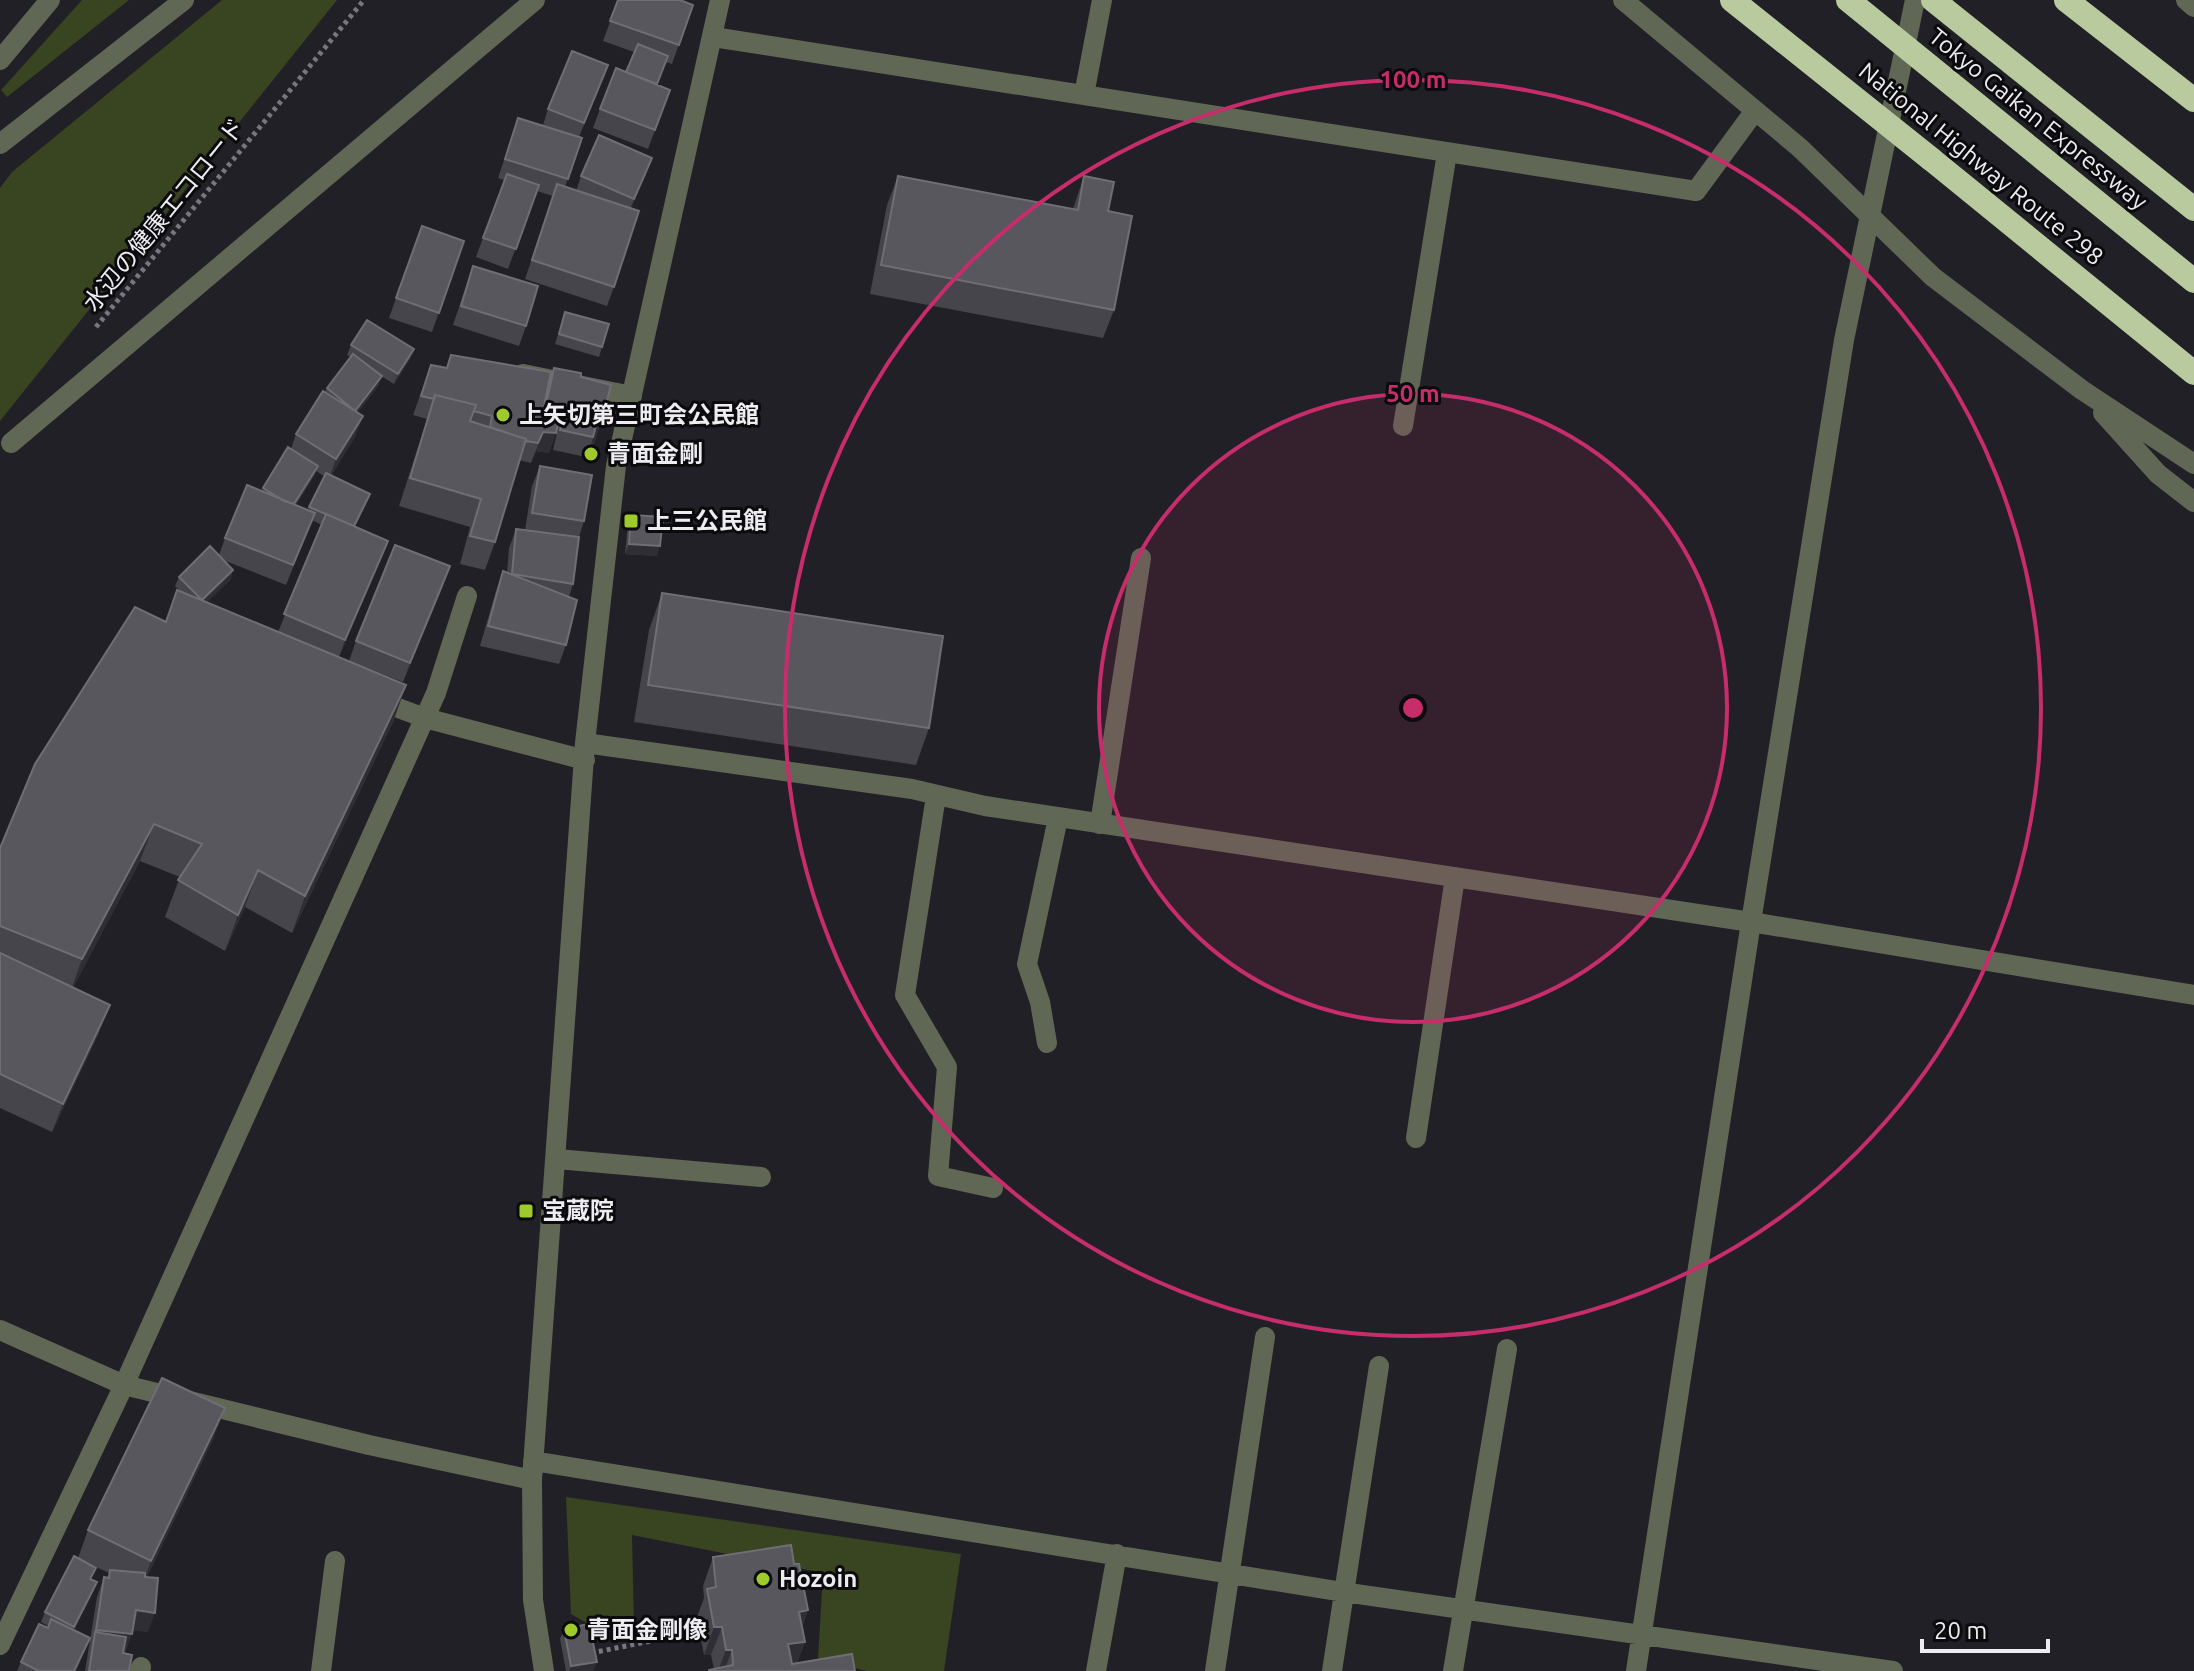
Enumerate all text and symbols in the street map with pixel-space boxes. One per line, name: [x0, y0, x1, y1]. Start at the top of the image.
street label: Tokyo Gaikan Expressway: [1924, 22, 2153, 215]
street label: National Highway Route 298: [1854, 57, 2109, 270]
text: 100 m: [1380, 66, 1446, 93]
street label: 水辺の健康エコロード: [78, 113, 250, 316]
text: 50 m: [1386, 380, 1440, 407]
place label: 上矢切第三町会公民館: [519, 401, 759, 428]
marker: 上矢切第三町会公民館: [494, 406, 512, 424]
place label: 青面金剛: [607, 440, 703, 467]
marker: 青面金剛: [582, 445, 600, 463]
place label: 上三公民館: [647, 507, 767, 534]
marker: 上三公民館: [622, 512, 640, 530]
centre of rings: [1399, 694, 1427, 722]
place label: 宝蔵院: [542, 1197, 614, 1224]
marker: 宝蔵院: [517, 1202, 535, 1220]
place label: Hozoin: [779, 1565, 857, 1592]
marker: Hozoin: [754, 1570, 772, 1588]
scale bar: [1922, 1603, 2048, 1653]
place label: 青面金剛像: [587, 1616, 707, 1643]
text: 20 m: [1934, 1617, 1987, 1644]
marker: 青面金剛像: [562, 1621, 580, 1639]

